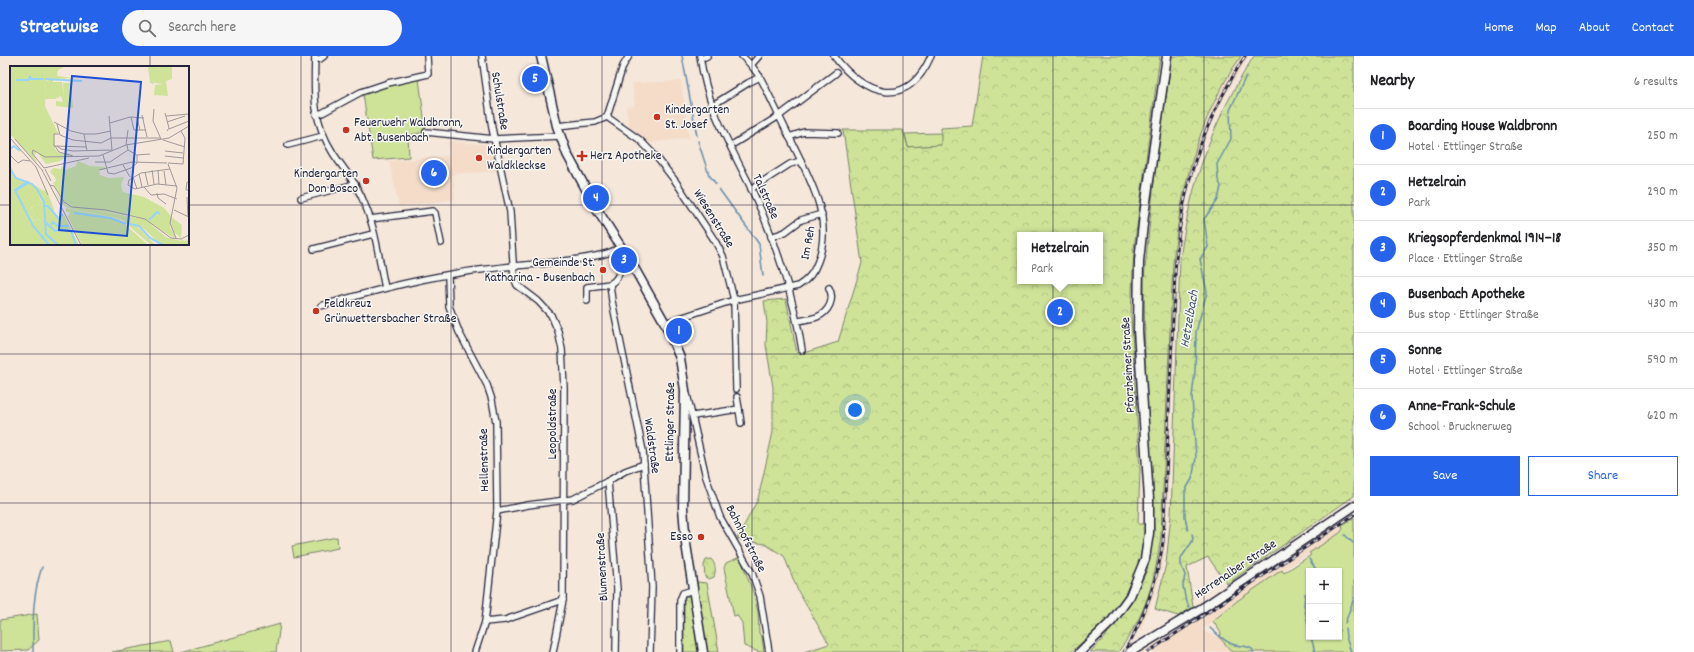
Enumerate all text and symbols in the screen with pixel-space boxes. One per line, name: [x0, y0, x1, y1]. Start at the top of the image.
search box: [122, 10, 402, 46]
text: Streetwise: [20, 15, 98, 42]
icon: search: [136, 17, 158, 39]
text: Search here: [168, 17, 236, 39]
text: Home: [1484, 18, 1513, 38]
text: Map: [1535, 18, 1557, 38]
text: About: [1579, 18, 1610, 38]
text: Contact: [1632, 18, 1674, 38]
pin: 5: [522, 64, 548, 94]
inset map: [10, 66, 189, 245]
text: Nearby: [1370, 70, 1414, 94]
street label: Schulstraße: [485, 71, 513, 132]
text: 6 results: [1634, 73, 1678, 92]
place label: Kindergarten St. Josef: [665, 101, 729, 135]
marker: Kindergarten St. Josef: [652, 112, 662, 122]
place label: Feuerwehr Waldbronn, Abt. Busenbach: [354, 114, 463, 148]
text: Boarding House Waldbronn: [1408, 116, 1557, 138]
marker: Feuerwehr Waldbronn, Abt. Busenbach: [341, 125, 351, 135]
text: 1: [1382, 127, 1384, 146]
text: 250 m: [1647, 127, 1678, 146]
text: Hotel · Ettlinger Straße: [1408, 138, 1523, 157]
place label: Kindergarten Waldkleckse: [487, 142, 551, 176]
place label: Herz Apotheke: [590, 147, 662, 166]
marker: Herz Apotheke: [577, 151, 587, 161]
marker: Kindergarten Waldkleckse: [474, 153, 484, 163]
pin: 6: [421, 158, 447, 188]
place label: Kindergarten Don Bosco: [294, 165, 358, 199]
street label: Talstraße: [747, 171, 783, 223]
text: Hetzelrain: [1408, 172, 1466, 194]
marker: Kindergarten Don Bosco: [361, 176, 371, 186]
pin: 4: [583, 183, 609, 213]
text: 2: [1380, 183, 1386, 202]
text: 290 m: [1647, 183, 1678, 202]
street label: Wiesenstraße: [687, 186, 739, 252]
text: Park: [1408, 194, 1430, 213]
street label: Im Reh: [796, 224, 822, 261]
text: Kriegsopferdenkmal 1914–18: [1408, 228, 1561, 250]
popup: [1017, 232, 1103, 284]
text: Hetzelrain: [1031, 238, 1089, 260]
text: 3: [1380, 239, 1386, 258]
text: 350 m: [1647, 239, 1678, 258]
pin: 3: [611, 245, 637, 275]
text: Place · Ettlinger Straße: [1408, 250, 1523, 269]
place label: Gemeinde St. Katharina - Busenbach: [484, 254, 595, 288]
text: Park: [1031, 260, 1053, 279]
marker: Gemeinde St. Katharina - Busenbach: [598, 265, 608, 275]
text: Busenbach Apotheke: [1408, 284, 1525, 306]
water label: Hetzelbach: [1175, 288, 1205, 349]
place label: Feldkreuz Grünwettersbacher Straße: [324, 295, 457, 329]
text: 4: [1380, 295, 1386, 314]
text: 430 m: [1648, 295, 1678, 314]
pin: 2: [1047, 297, 1073, 327]
marker: Feldkreuz Grünwettersbacher Straße: [311, 306, 321, 316]
text: Bus stop · Ettlinger Straße: [1408, 306, 1539, 325]
pin: 1: [666, 316, 692, 346]
street label: Pforzheimer Straße: [1117, 316, 1141, 413]
text: Sonne: [1408, 340, 1442, 362]
text: 5: [1380, 351, 1386, 370]
text: 590 m: [1647, 351, 1678, 370]
text: Hotel · Ettlinger Straße: [1408, 362, 1523, 381]
street label: Ettlinger Straße: [661, 382, 681, 462]
street label: Leopoldstraße: [544, 388, 563, 459]
text: Anne-Frank-Schule: [1408, 396, 1515, 418]
your location: [845, 400, 865, 420]
text: 6: [1380, 407, 1386, 426]
text: 620 m: [1647, 407, 1678, 426]
street label: Waldstraße: [638, 417, 664, 475]
text: School · Brucknerweg: [1408, 418, 1512, 437]
street label: Hellenstraße: [475, 428, 495, 492]
button: Save: [1370, 456, 1520, 496]
button: Share: [1528, 456, 1678, 496]
street label: Bahnhofstraße: [720, 502, 770, 576]
place label: Esso: [670, 528, 693, 547]
street label: Blumenstraße: [592, 532, 614, 602]
marker: Esso: [696, 532, 706, 542]
street label: Herrenalber Straße: [1191, 535, 1281, 605]
map controls: [1306, 568, 1342, 640]
button: +: [1306, 568, 1342, 604]
button: −: [1306, 604, 1342, 640]

